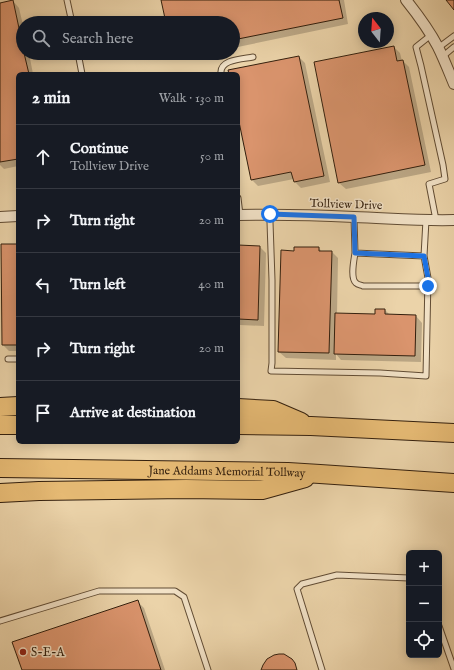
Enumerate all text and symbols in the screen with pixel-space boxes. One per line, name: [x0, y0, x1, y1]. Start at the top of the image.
north arrow: [358, 12, 394, 48]
search box: [16, 16, 240, 60]
icon: search: [30, 27, 52, 49]
text: Search here: [62, 29, 133, 48]
text: 2 min: [32, 88, 70, 109]
text: Walk · 130 m: [159, 90, 224, 107]
text: Continue: [70, 139, 128, 158]
icon: ahead: [32, 146, 54, 168]
text: 50 m: [200, 148, 224, 165]
text: Tollview Drive: [70, 158, 149, 175]
street label: Tollview Drive: [309, 196, 383, 213]
route start: [261, 205, 279, 223]
icon: right: [32, 210, 54, 232]
text: Turn right: [70, 211, 135, 230]
text: 20 m: [199, 212, 224, 229]
icon: left: [32, 274, 54, 296]
text: Turn left: [70, 275, 126, 294]
text: 40 m: [198, 276, 224, 293]
route end: [419, 277, 437, 295]
icon: right: [32, 338, 54, 360]
text: Turn right: [70, 339, 135, 358]
text: 20 m: [199, 340, 224, 357]
icon: arrive: [32, 402, 54, 424]
text: Arrive at destination: [70, 403, 196, 422]
street label: Jane Addams Memorial Tollway: [146, 463, 306, 481]
map controls: [406, 550, 442, 658]
button: +: [406, 550, 442, 586]
button: −: [406, 586, 442, 622]
button: locate: [406, 622, 442, 658]
place label: S-E-A: [31, 645, 66, 660]
marker: S-E-A: [18, 647, 28, 657]

